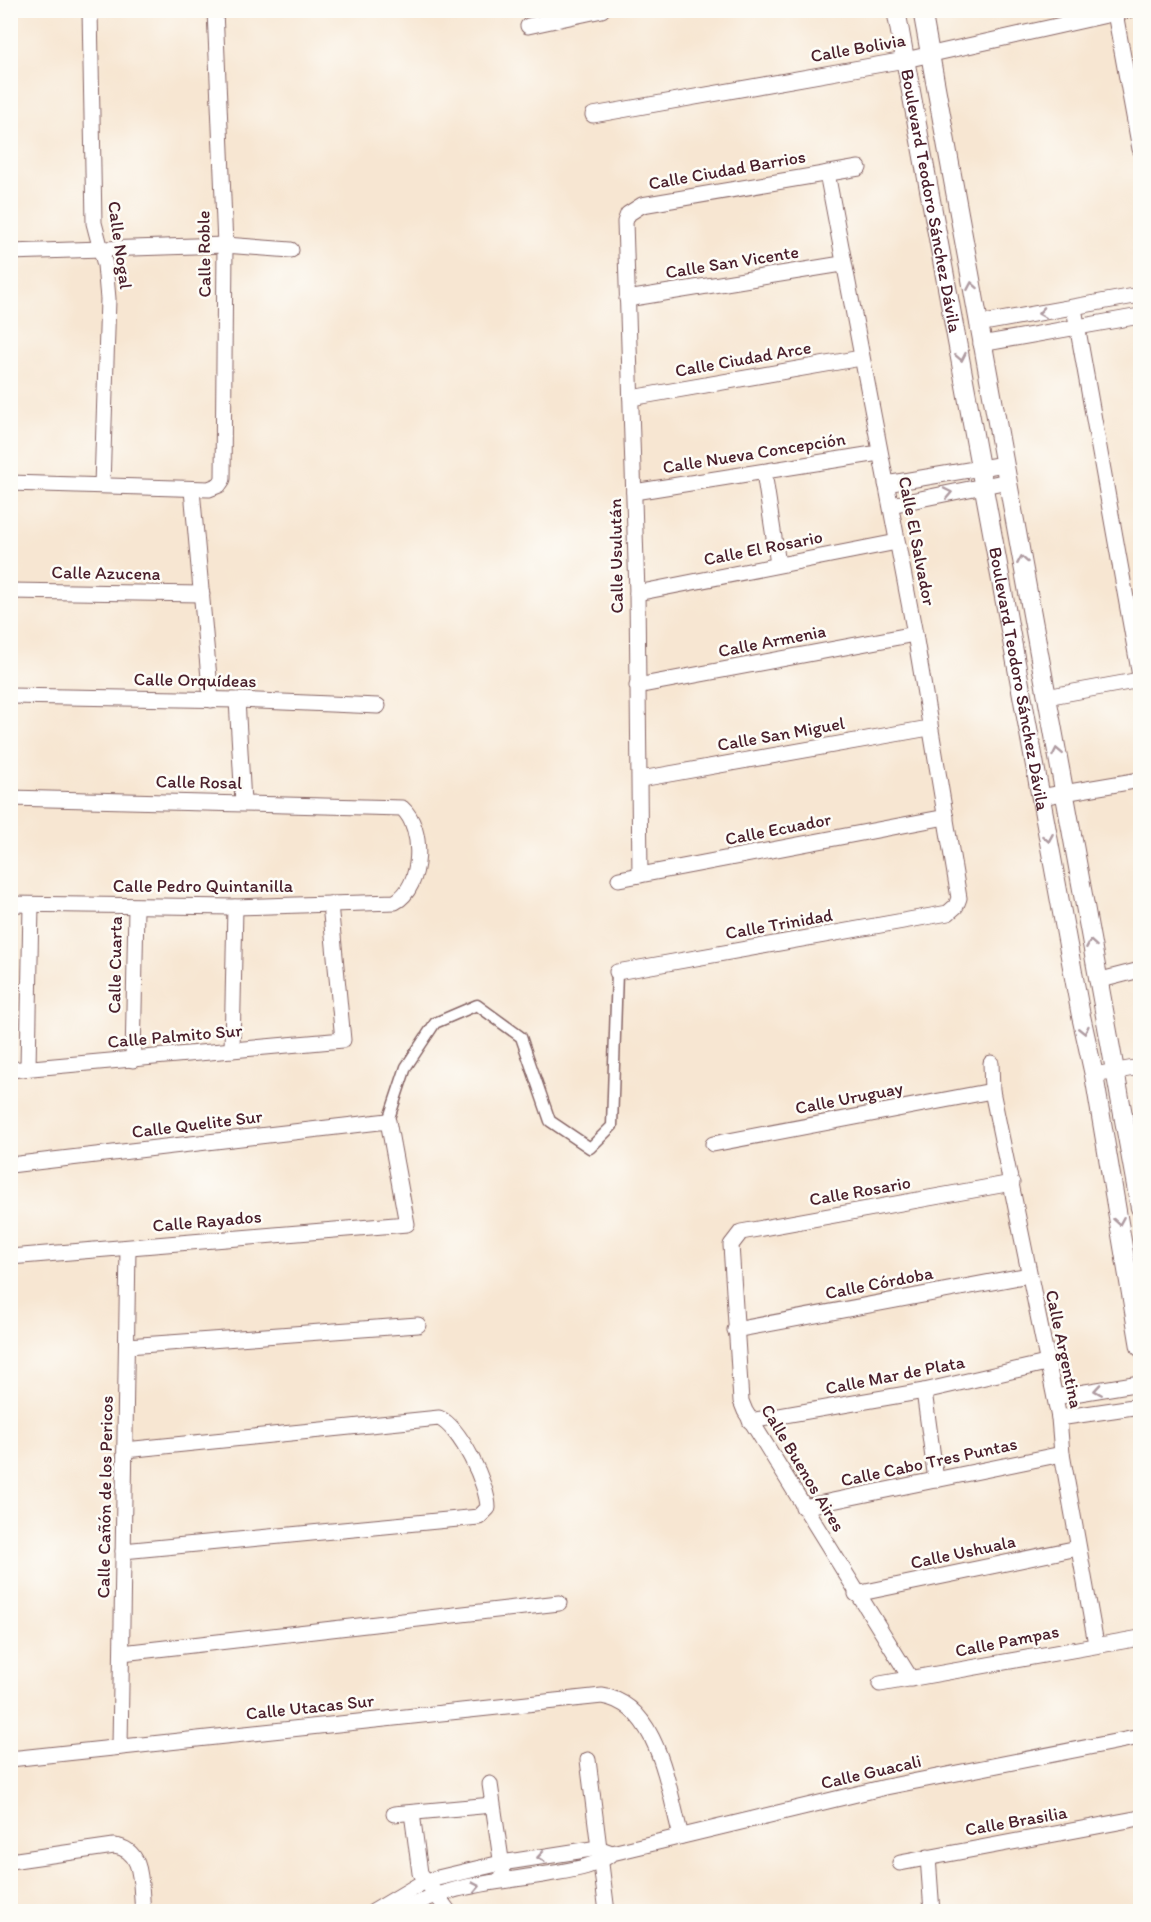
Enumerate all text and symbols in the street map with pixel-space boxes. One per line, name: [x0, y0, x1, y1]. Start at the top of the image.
street label: Calle Bolivia: [809, 29, 908, 67]
street label: Boulevard Teodoro Sánchez Dávila: [896, 67, 966, 335]
street label: Calle Ciudad Barrios: [647, 145, 807, 195]
street label: Calle Nogal: [103, 200, 137, 290]
street label: Calle Roble: [192, 210, 216, 298]
street label: Calle San Vicente: [664, 241, 800, 283]
one-way arrow: [966, 281, 978, 290]
one-way arrow: [1037, 307, 1046, 319]
street label: Calle Ciudad Arce: [673, 336, 813, 382]
one-way arrow: [954, 352, 967, 362]
street label: Calle Nueva Concepción: [661, 428, 847, 478]
street label: Calle El Salvador: [894, 475, 940, 608]
one-way arrow: [943, 487, 953, 500]
street label: Calle Usulután: [604, 498, 628, 614]
street label: Calle El Rosario: [702, 526, 824, 570]
street label: Boulevard Teodoro Sánchez Dávila: [984, 545, 1054, 813]
one-way arrow: [1016, 555, 1029, 565]
street label: Calle Azucena: [51, 561, 161, 585]
street label: Calle Armenia: [716, 620, 828, 662]
street label: Calle Orquídeas: [133, 668, 257, 692]
street label: Calle San Miguel: [716, 712, 846, 756]
one-way arrow: [1051, 747, 1064, 757]
street label: Calle Rosal: [156, 770, 242, 794]
street label: Calle Ecuador: [723, 808, 833, 850]
one-way arrow: [1041, 833, 1054, 843]
street label: Calle Pedro Quintanilla: [113, 875, 294, 897]
street label: Calle Trinidad: [724, 904, 835, 944]
street label: Calle Cuarta: [103, 916, 127, 1014]
one-way arrow: [1085, 939, 1098, 949]
street label: Calle Palmito Sur: [107, 1019, 244, 1053]
one-way arrow: [1077, 1024, 1090, 1034]
street label: Calle Uruguay: [793, 1077, 905, 1119]
street label: Calle Quelite Sur: [130, 1105, 264, 1143]
street label: Calle Rosario: [808, 1171, 912, 1211]
street label: Calle Rayados: [152, 1205, 262, 1237]
one-way arrow: [1112, 1216, 1125, 1226]
street label: Calle Córdoba: [823, 1262, 935, 1304]
street label: Calle Argentina: [1041, 1288, 1087, 1410]
street label: Calle Mar de Plata: [823, 1351, 967, 1399]
one-way arrow: [1093, 1383, 1103, 1396]
street label: Calle Cañón de los Pericos: [92, 1395, 118, 1599]
street label: Calle Buenos Aires: [756, 1400, 850, 1536]
street label: Calle Cabo Tres Puntas: [839, 1433, 1019, 1491]
street label: Calle Ushuala: [908, 1530, 1018, 1574]
street label: Calle Pampas: [953, 1620, 1061, 1662]
street label: Calle Utacas Sur: [245, 1689, 376, 1725]
street label: Calle Guacali: [819, 1750, 923, 1794]
street label: Calle Brasilia: [963, 1801, 1069, 1841]
one-way arrow: [536, 1850, 545, 1862]
one-way arrow: [471, 1881, 481, 1894]

